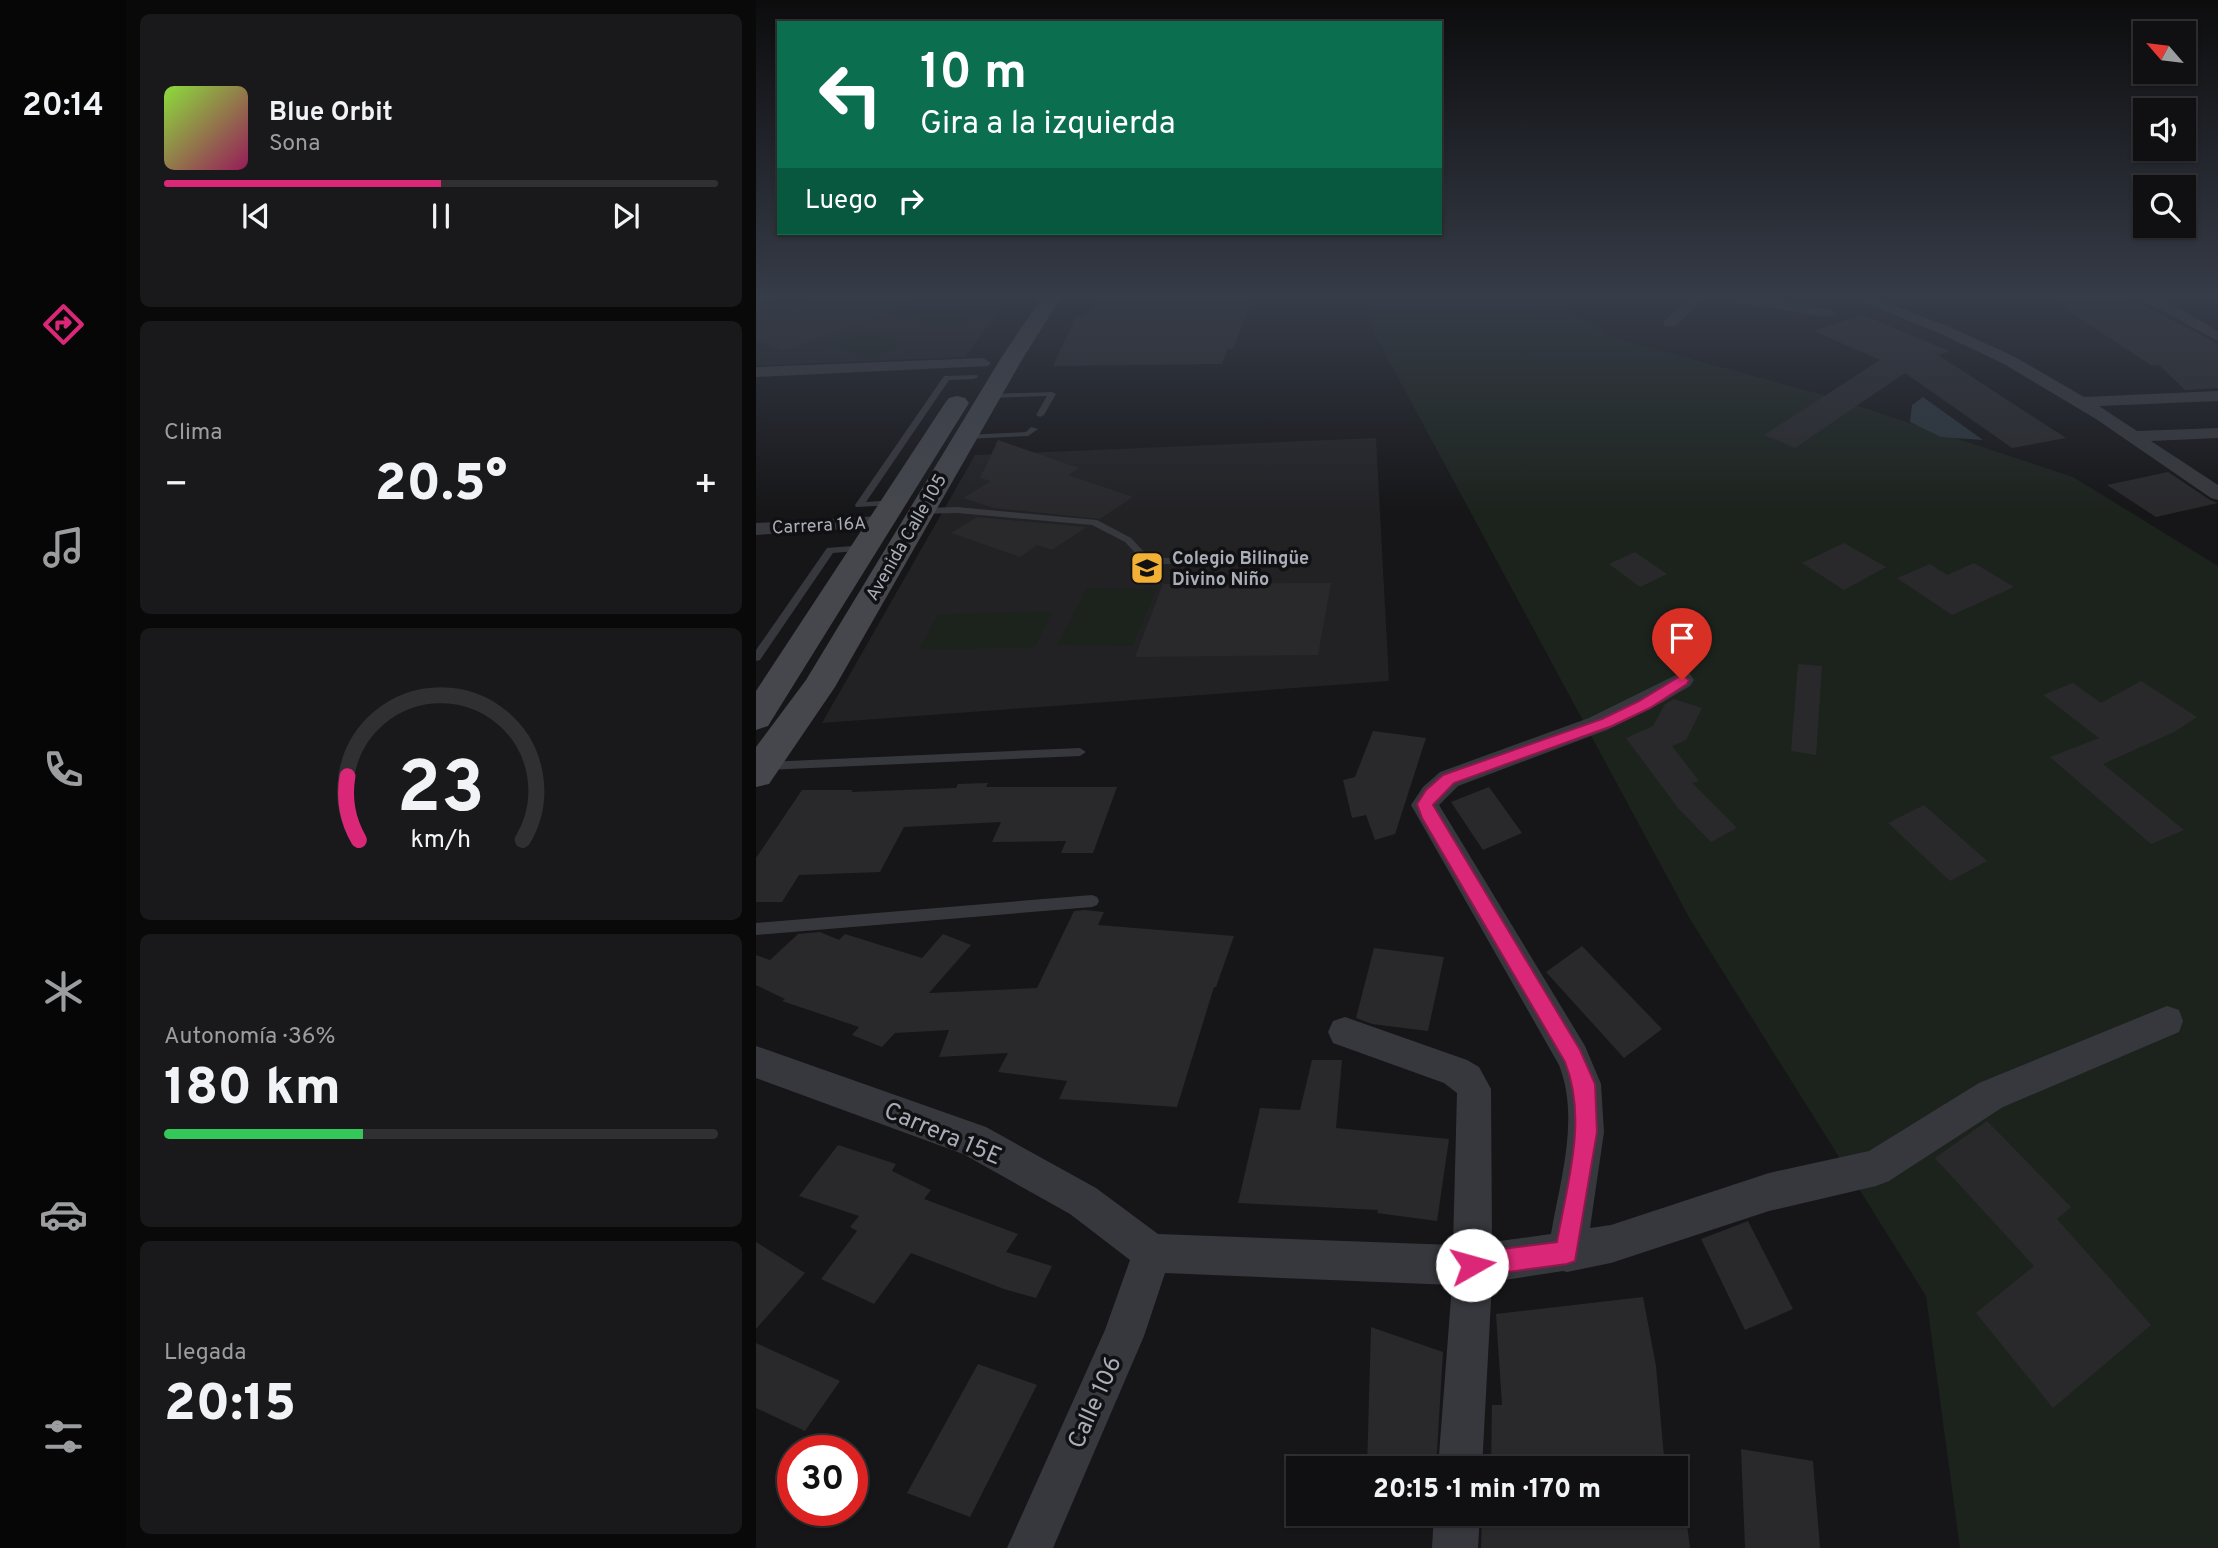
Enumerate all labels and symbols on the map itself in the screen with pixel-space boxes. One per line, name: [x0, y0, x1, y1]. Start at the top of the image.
north arrow: [2133, 21, 2196, 84]
street label: Avenida Calle 105: [862, 470, 953, 605]
street label: Carrera 16A: [771, 513, 867, 540]
place label: Colegio Bilingüe Divino Niño: [1172, 548, 1309, 592]
school or university icon: Colegio Bilingüe Divino Niño: [1128, 549, 1166, 587]
pin: [1652, 608, 1712, 680]
street label: Carrera 15E: [879, 1097, 1006, 1173]
position arrow: [1435, 1228, 1509, 1302]
street label: Calle 106: [1062, 1352, 1129, 1454]
speed limit sign: 30: [777, 1435, 868, 1526]

